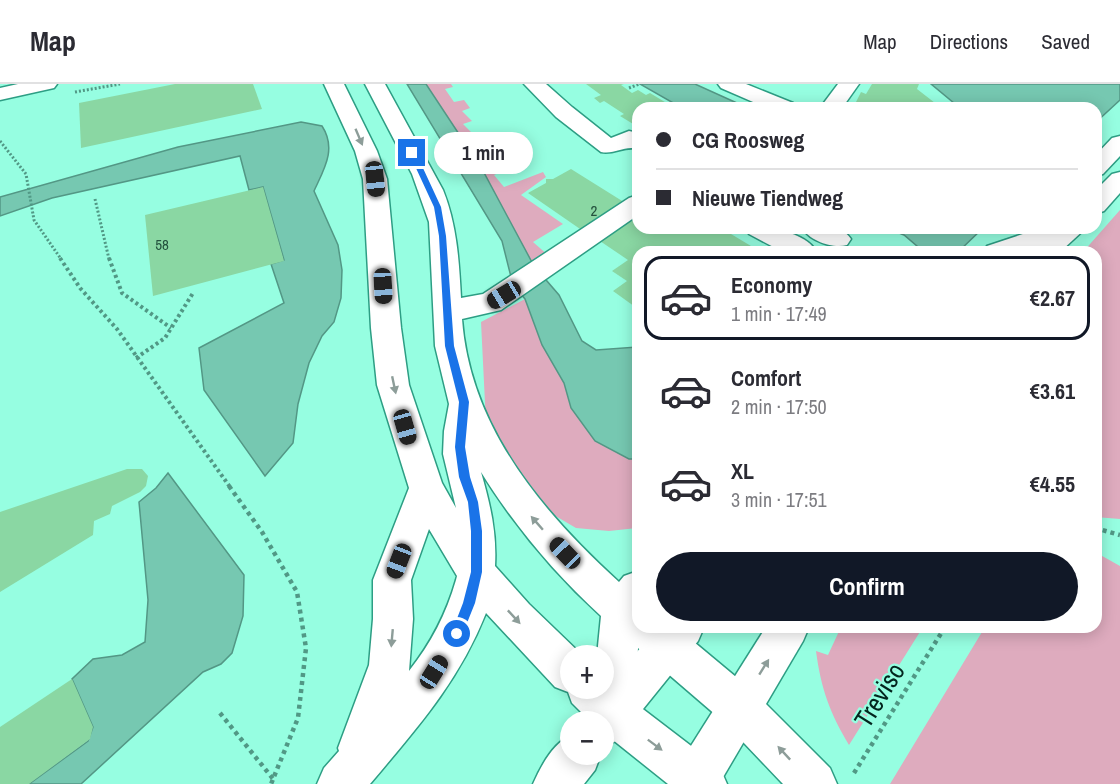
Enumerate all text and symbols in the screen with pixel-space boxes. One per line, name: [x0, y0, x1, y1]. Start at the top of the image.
text: Map: [30, 22, 76, 60]
text: Map: [863, 27, 897, 56]
text: Directions: [930, 27, 1008, 56]
text: Saved: [1041, 27, 1090, 56]
text: CG Roosweg: [692, 125, 804, 155]
one-way arrow: [355, 128, 365, 146]
callout: 1 min: [433, 132, 532, 174]
route end: [398, 139, 425, 166]
text: 1 min: [462, 139, 505, 166]
car: [364, 160, 386, 198]
text: Nieuwe Tiendweg: [692, 183, 843, 213]
house number: 2: [591, 200, 598, 221]
house number: 58: [155, 234, 169, 255]
car: [373, 268, 393, 304]
text: Economy: [731, 270, 812, 300]
icon: car: [659, 271, 713, 325]
car: [484, 278, 524, 312]
text: €2.67: [1030, 283, 1075, 313]
text: 1 min · 17:49: [731, 300, 827, 327]
text: Comfort: [731, 363, 801, 393]
icon: car: [659, 364, 713, 418]
one-way arrow: [390, 376, 399, 395]
text: €3.61: [1030, 376, 1075, 406]
text: 2 min · 17:50: [731, 393, 827, 420]
car: [391, 407, 419, 447]
text: XL: [731, 456, 754, 486]
icon: car: [659, 457, 713, 511]
text: €4.55: [1030, 469, 1075, 499]
text: 3 min · 17:51: [731, 486, 827, 513]
one-way arrow: [531, 516, 544, 531]
car: [546, 534, 584, 572]
car: [384, 541, 414, 581]
button: Confirm: [656, 552, 1078, 621]
one-way arrow: [507, 609, 521, 624]
route start: [443, 620, 470, 647]
one-way arrow: [387, 629, 397, 648]
map controls: [560, 645, 614, 765]
button: +: [560, 645, 614, 699]
car: [417, 652, 451, 692]
street label: Treviso: [846, 656, 912, 734]
one-way arrow: [759, 659, 770, 675]
button: −: [560, 711, 614, 765]
one-way arrow: [647, 739, 663, 752]
one-way arrow: [778, 746, 792, 760]

